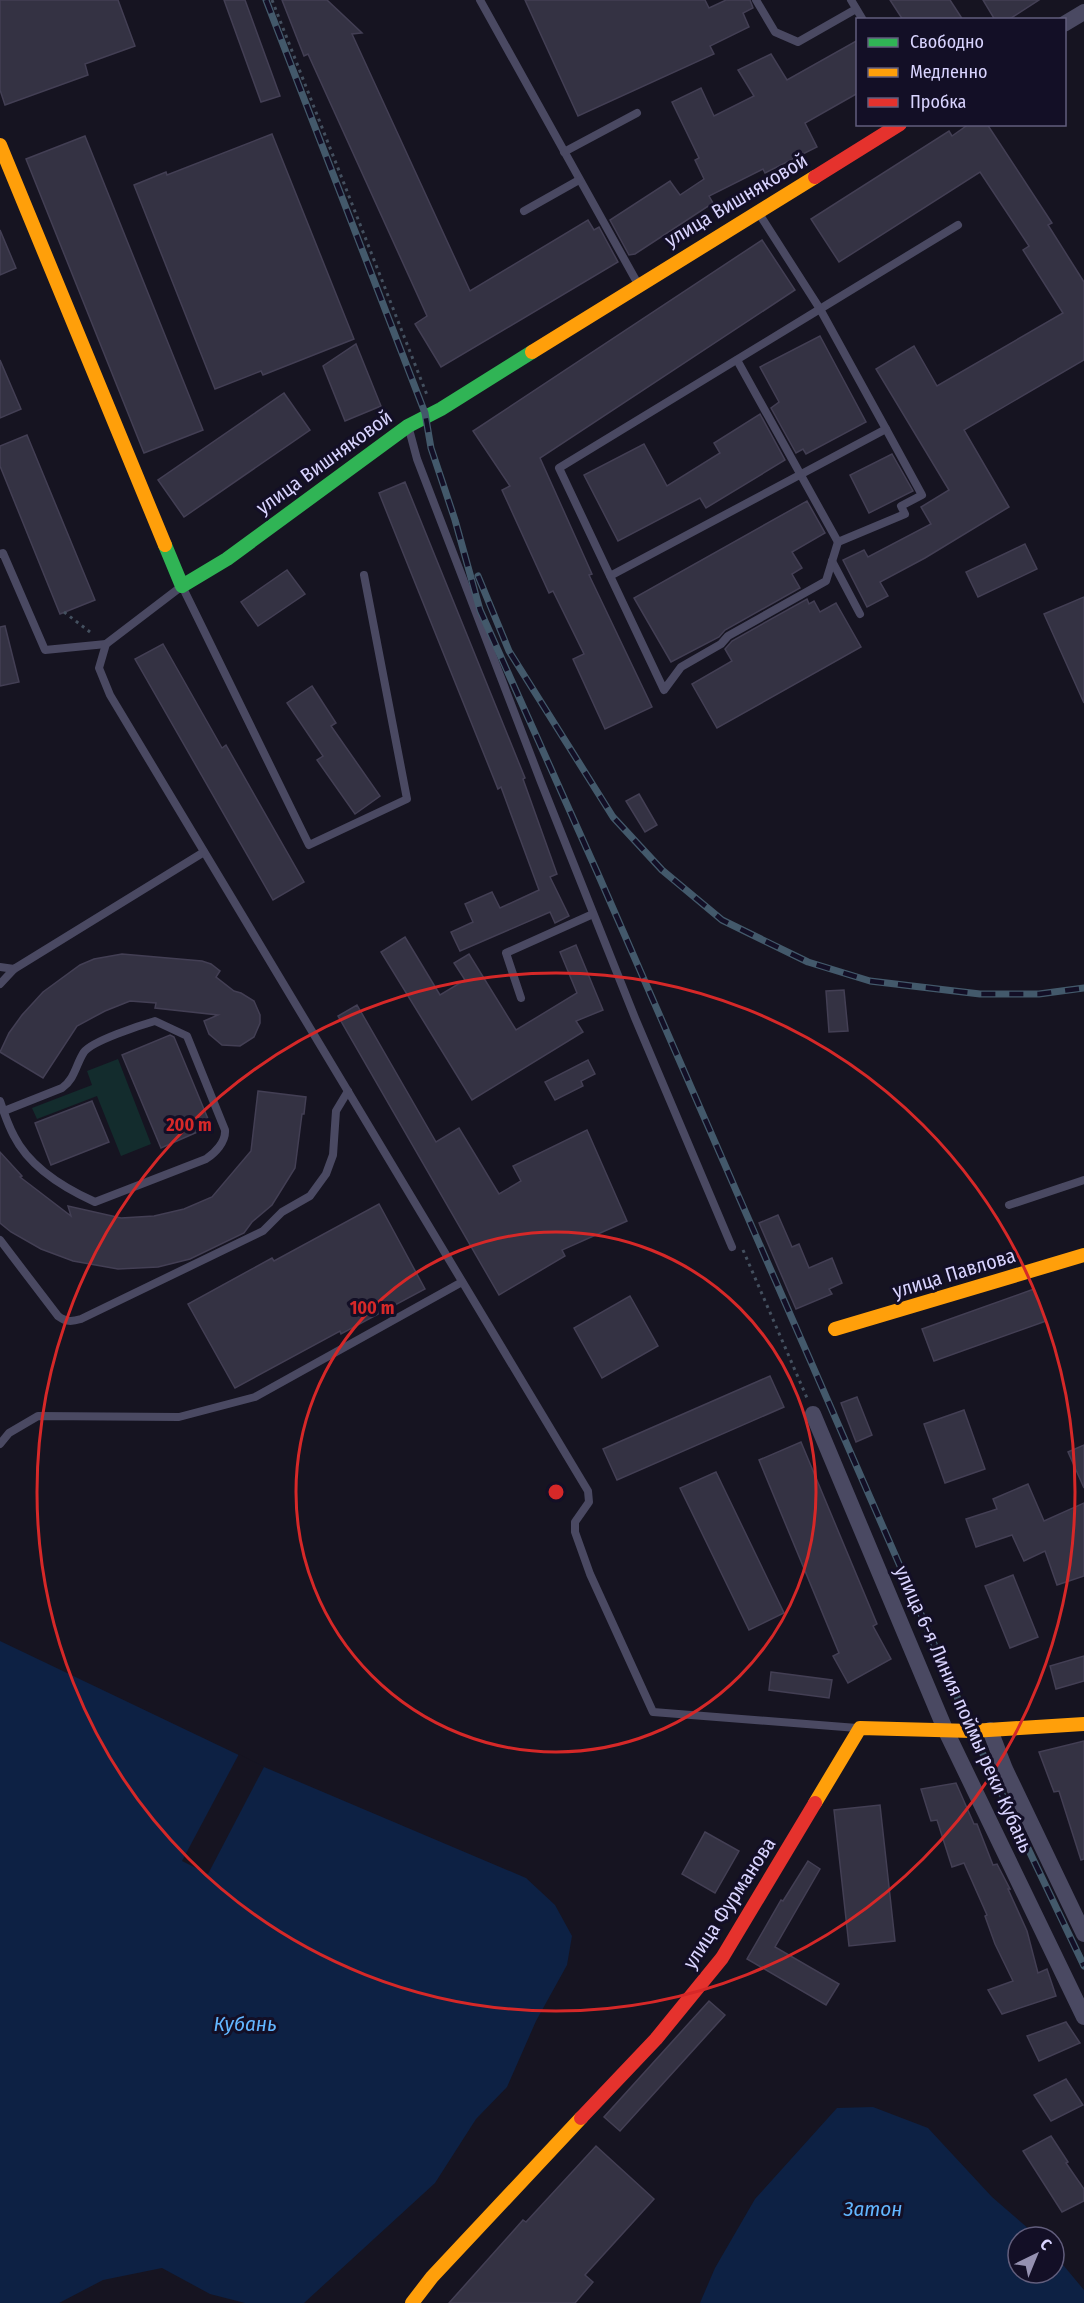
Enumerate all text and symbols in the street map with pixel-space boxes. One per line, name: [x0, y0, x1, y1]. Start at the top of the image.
legend: [856, 18, 1066, 126]
text: Свободно: [910, 31, 984, 53]
text: Медленно: [910, 61, 988, 83]
text: Пробка: [910, 91, 966, 113]
street label: улица Вишняковой: [660, 148, 812, 252]
street label: улица Вишняковой: [251, 405, 397, 519]
text: 200 m: [165, 1114, 212, 1136]
street label: улица Павлова: [890, 1243, 1018, 1303]
text: 100 m: [350, 1297, 394, 1319]
centre of rings: [546, 1482, 566, 1502]
street label: улица 6-я Линия поймы реки Кубань: [890, 1562, 1038, 1856]
street label: улица Фурманова: [678, 1833, 780, 1973]
water label: Кубань: [213, 2011, 277, 2037]
water label: Затон: [843, 2196, 902, 2222]
north arrow: [1006, 2225, 1066, 2285]
text: С: [1036, 2235, 1056, 2255]

